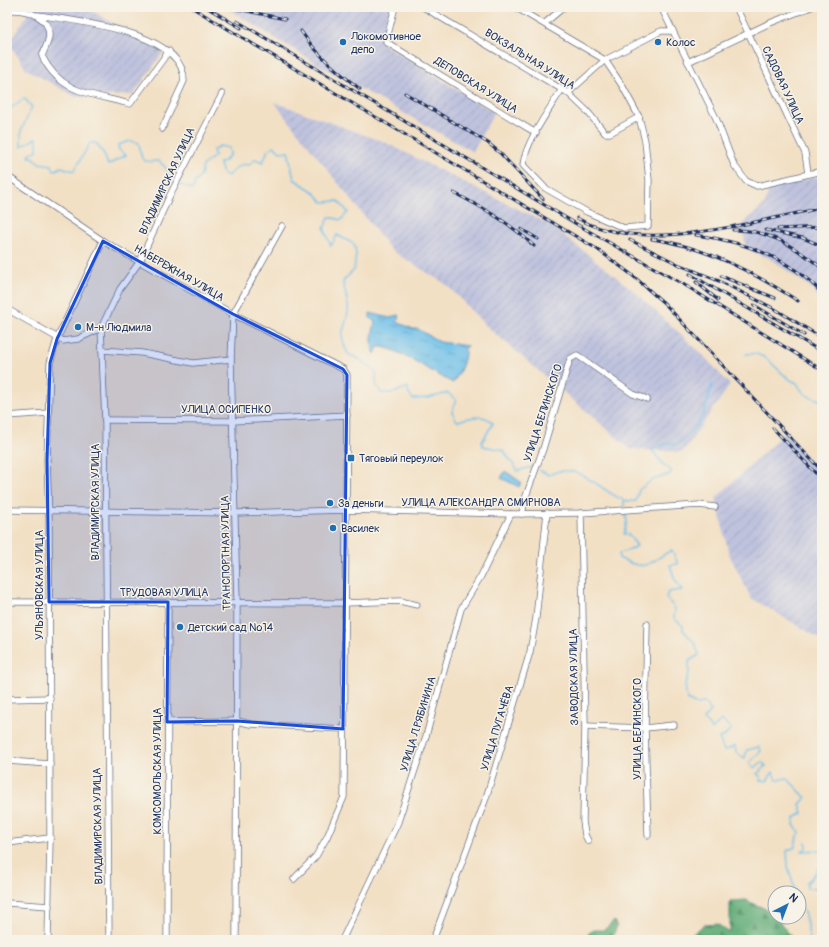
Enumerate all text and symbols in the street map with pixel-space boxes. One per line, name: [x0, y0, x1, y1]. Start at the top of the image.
street label: ВОКЗАЛЬНАЯ УЛИЦА: [482, 26, 578, 92]
place label: Локомотивное депо: [350, 30, 421, 56]
place label: Колос: [666, 36, 696, 49]
marker: Локомотивное депо: [338, 37, 348, 47]
marker: Колос: [653, 37, 663, 47]
street label: САДОВАЯ УЛИЦА: [759, 44, 807, 126]
street label: ДЕПОВСКАЯ УЛИЦА: [431, 54, 520, 116]
street label: ВЛАДИМИРСКАЯ УЛИЦА: [136, 125, 198, 237]
street label: НАБЕРЕЖНАЯ УЛИЦА: [132, 242, 226, 304]
place label: М-н Людмила: [86, 321, 151, 334]
marker: М-н Людмила: [73, 322, 83, 332]
street label: УЛИЦА БЕЛИНСКОГО: [521, 362, 565, 464]
street label: УЛИЦА ОСИПЕНКО: [181, 403, 271, 416]
street label: ВЛАДИМИРСКАЯ УЛИЦА: [89, 444, 102, 560]
place label: Тяговый переулок: [359, 452, 444, 465]
marker: Тяговый переулок: [346, 453, 356, 463]
street label: ТРАНСПОРТНАЯ УЛИЦА: [218, 495, 234, 611]
street label: УЛИЦА АЛЕКСАНДРА СМИРНОВА: [401, 496, 561, 509]
place label: За деньги: [338, 497, 383, 510]
marker: За деньги: [325, 498, 335, 508]
place label: Василек: [341, 522, 380, 535]
marker: Василек: [328, 523, 338, 533]
street label: УЛЬЯНОВСКАЯ УЛИЦА: [33, 530, 46, 640]
street label: ТРУДОВАЯ УЛИЦА: [120, 586, 208, 599]
place label: Детский сад №14: [187, 621, 274, 634]
marker: Детский сад №14: [175, 622, 185, 632]
street label: ЗАВОДСКАЯ УЛИЦА: [567, 628, 581, 726]
street label: УЛИЦА Л.РЯБИНИНА: [397, 675, 439, 773]
street label: УЛИЦА БЕЛИНСКОГО: [631, 678, 644, 780]
street label: УЛИЦА ПУГАЧЁВА: [478, 684, 516, 772]
street label: КОМСОМОЛЬСКАЯ УЛИЦА: [151, 708, 164, 834]
street label: ВЛАДИМИРСКАЯ УЛИЦА: [90, 767, 106, 885]
north arrow: [767, 885, 807, 925]
text: N: [786, 891, 801, 906]

